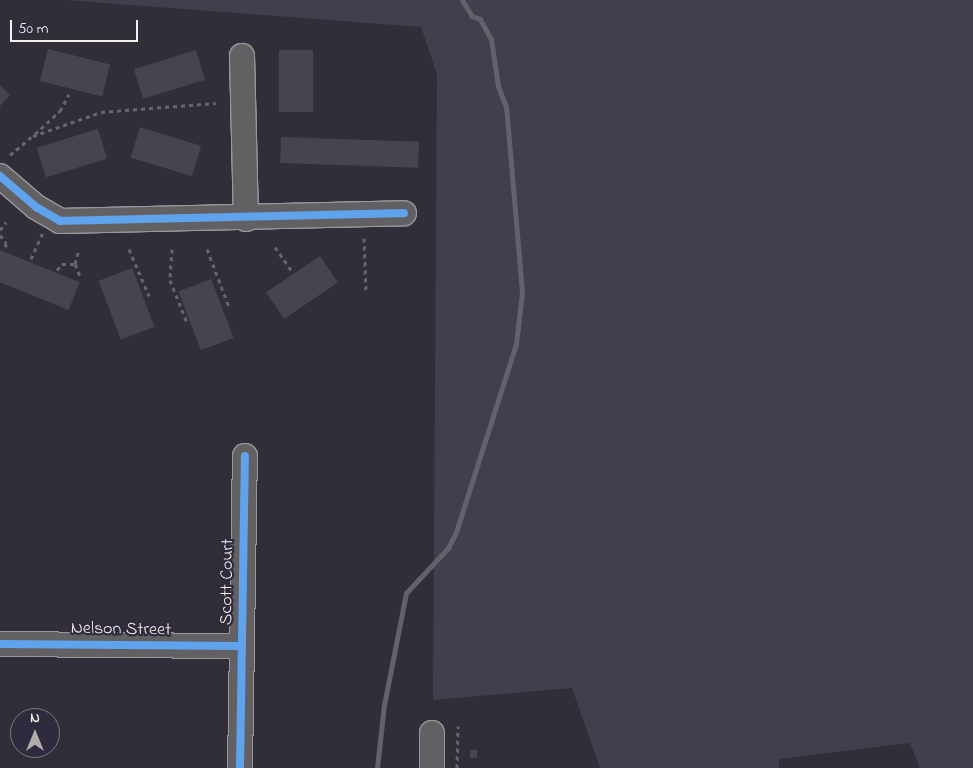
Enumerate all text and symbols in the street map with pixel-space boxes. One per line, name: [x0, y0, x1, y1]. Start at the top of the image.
scale bar: [12, 10, 140, 42]
text: 50 m: [18, 18, 48, 40]
street label: Scott Court: [216, 539, 240, 625]
street label: Nelson Street: [71, 618, 171, 642]
north arrow: [10, 708, 60, 758]
text: N: [30, 708, 40, 729]

